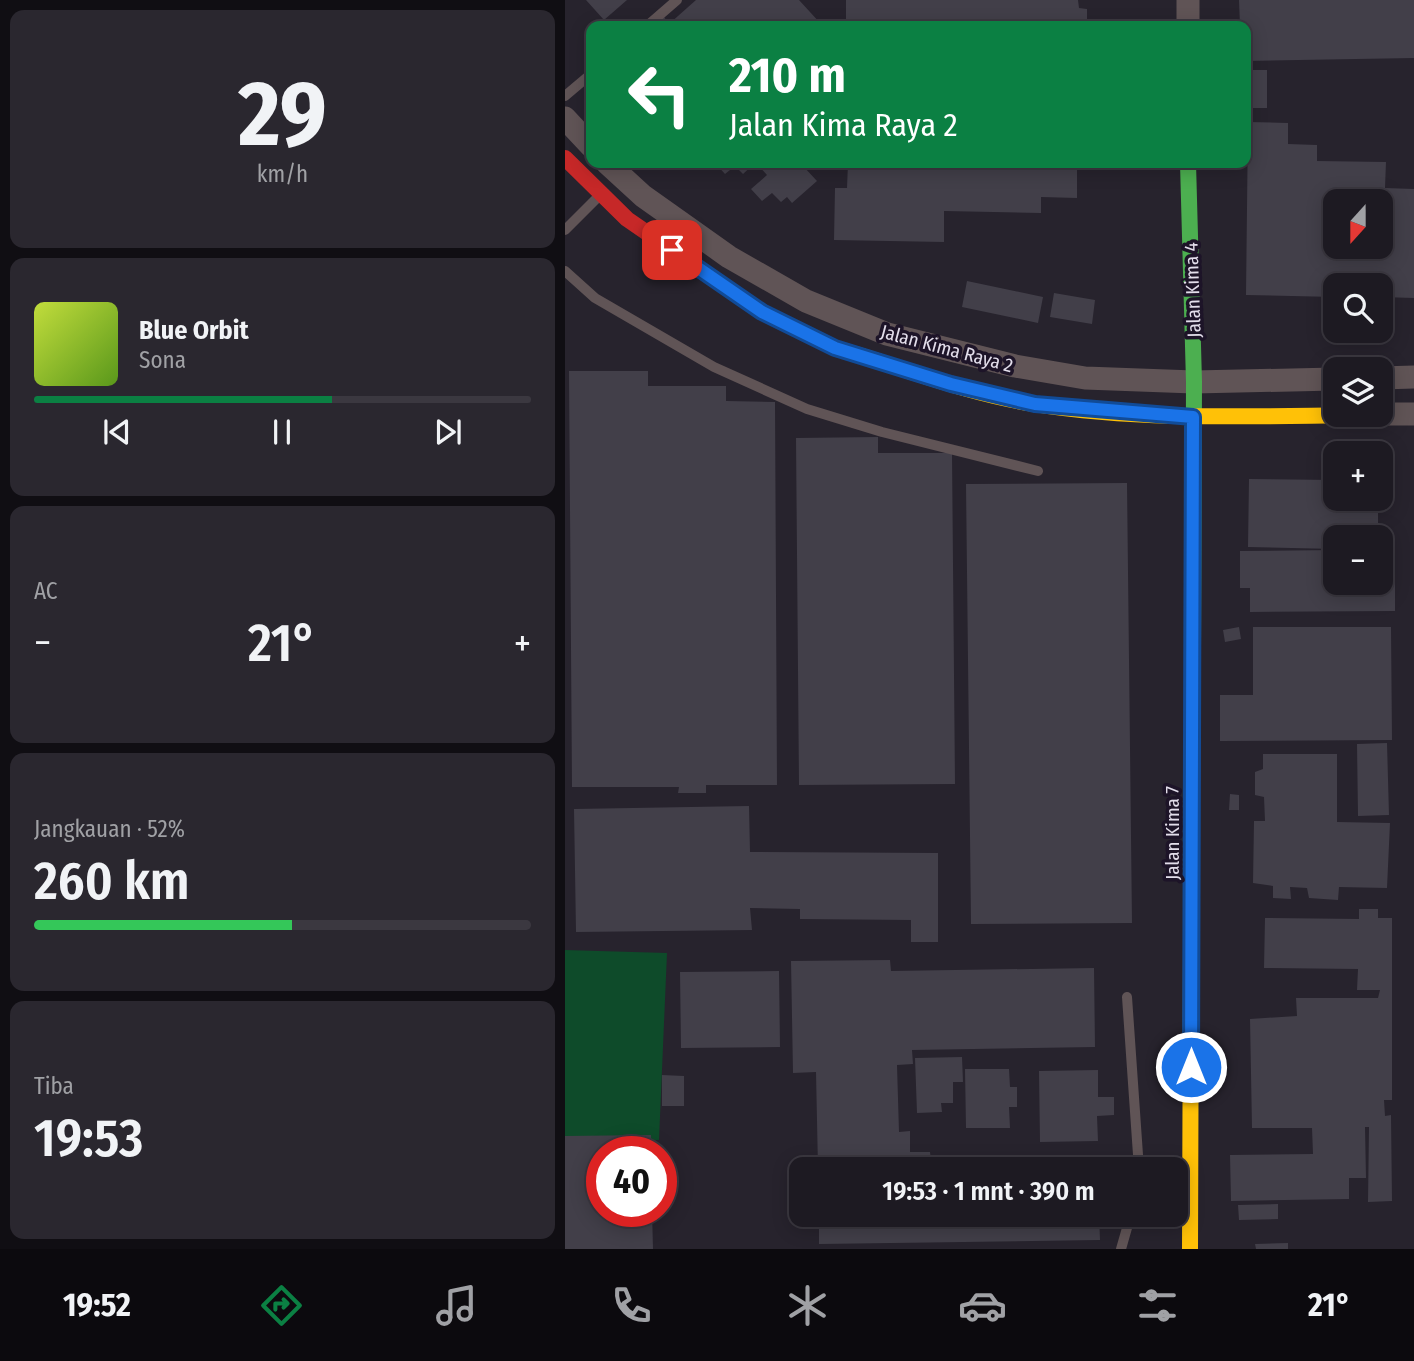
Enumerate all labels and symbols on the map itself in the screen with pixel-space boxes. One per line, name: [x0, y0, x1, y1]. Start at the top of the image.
north arrow: [1323, 189, 1393, 259]
pin: [642, 220, 702, 280]
street label: Jalan Kima 4: [1179, 242, 1206, 338]
street label: Jalan Kima Raya 2: [878, 320, 1015, 377]
street label: Jalan Kima 7: [1161, 786, 1184, 880]
position arrow: [1154, 1030, 1228, 1104]
speed limit sign: 40: [586, 1136, 677, 1227]

